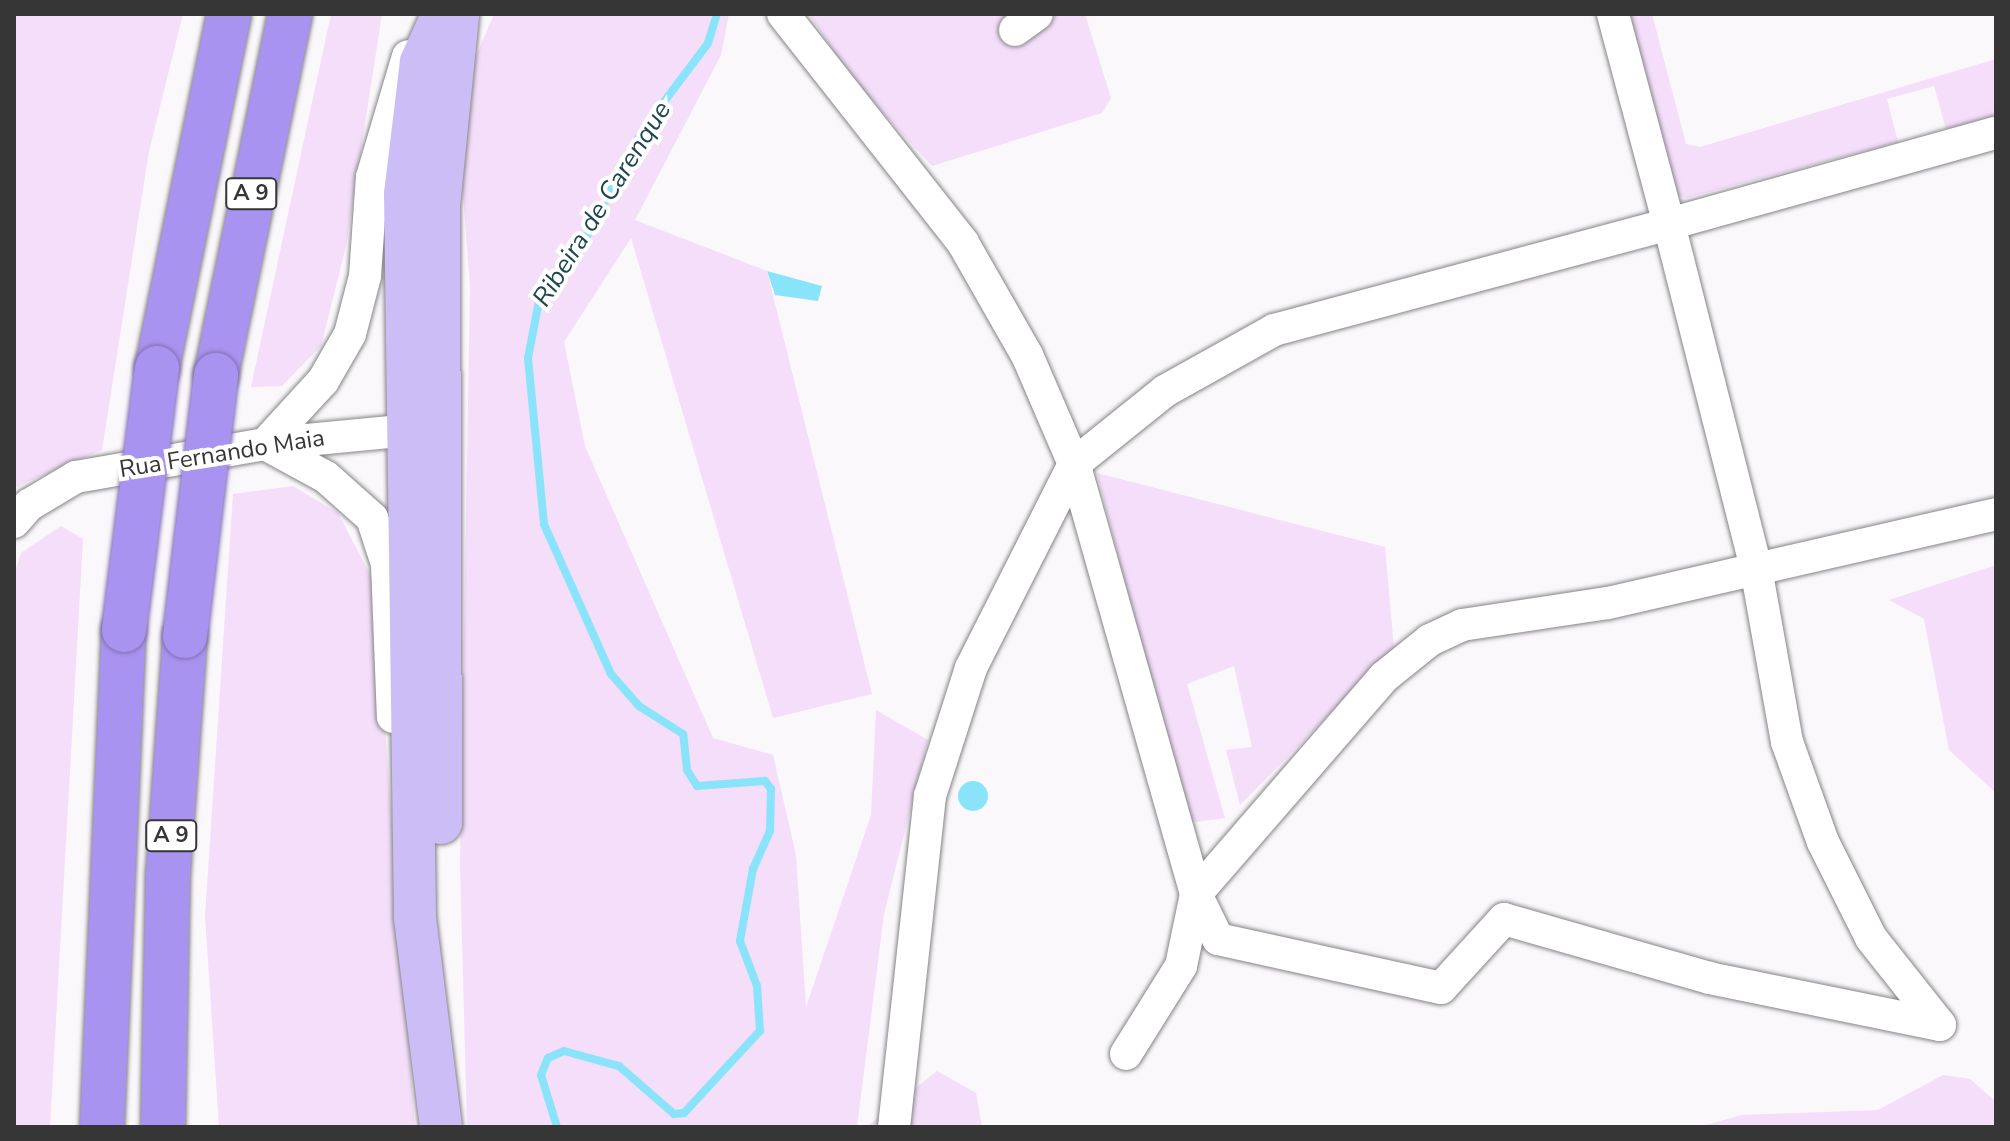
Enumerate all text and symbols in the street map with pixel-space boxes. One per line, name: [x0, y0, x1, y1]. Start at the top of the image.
water label: Ribeira de Carenque: [526, 96, 678, 312]
road number: A 9: [225, 176, 277, 212]
street label: Rua Fernando Maia: [117, 424, 327, 484]
road number: A 9: [145, 818, 197, 854]

